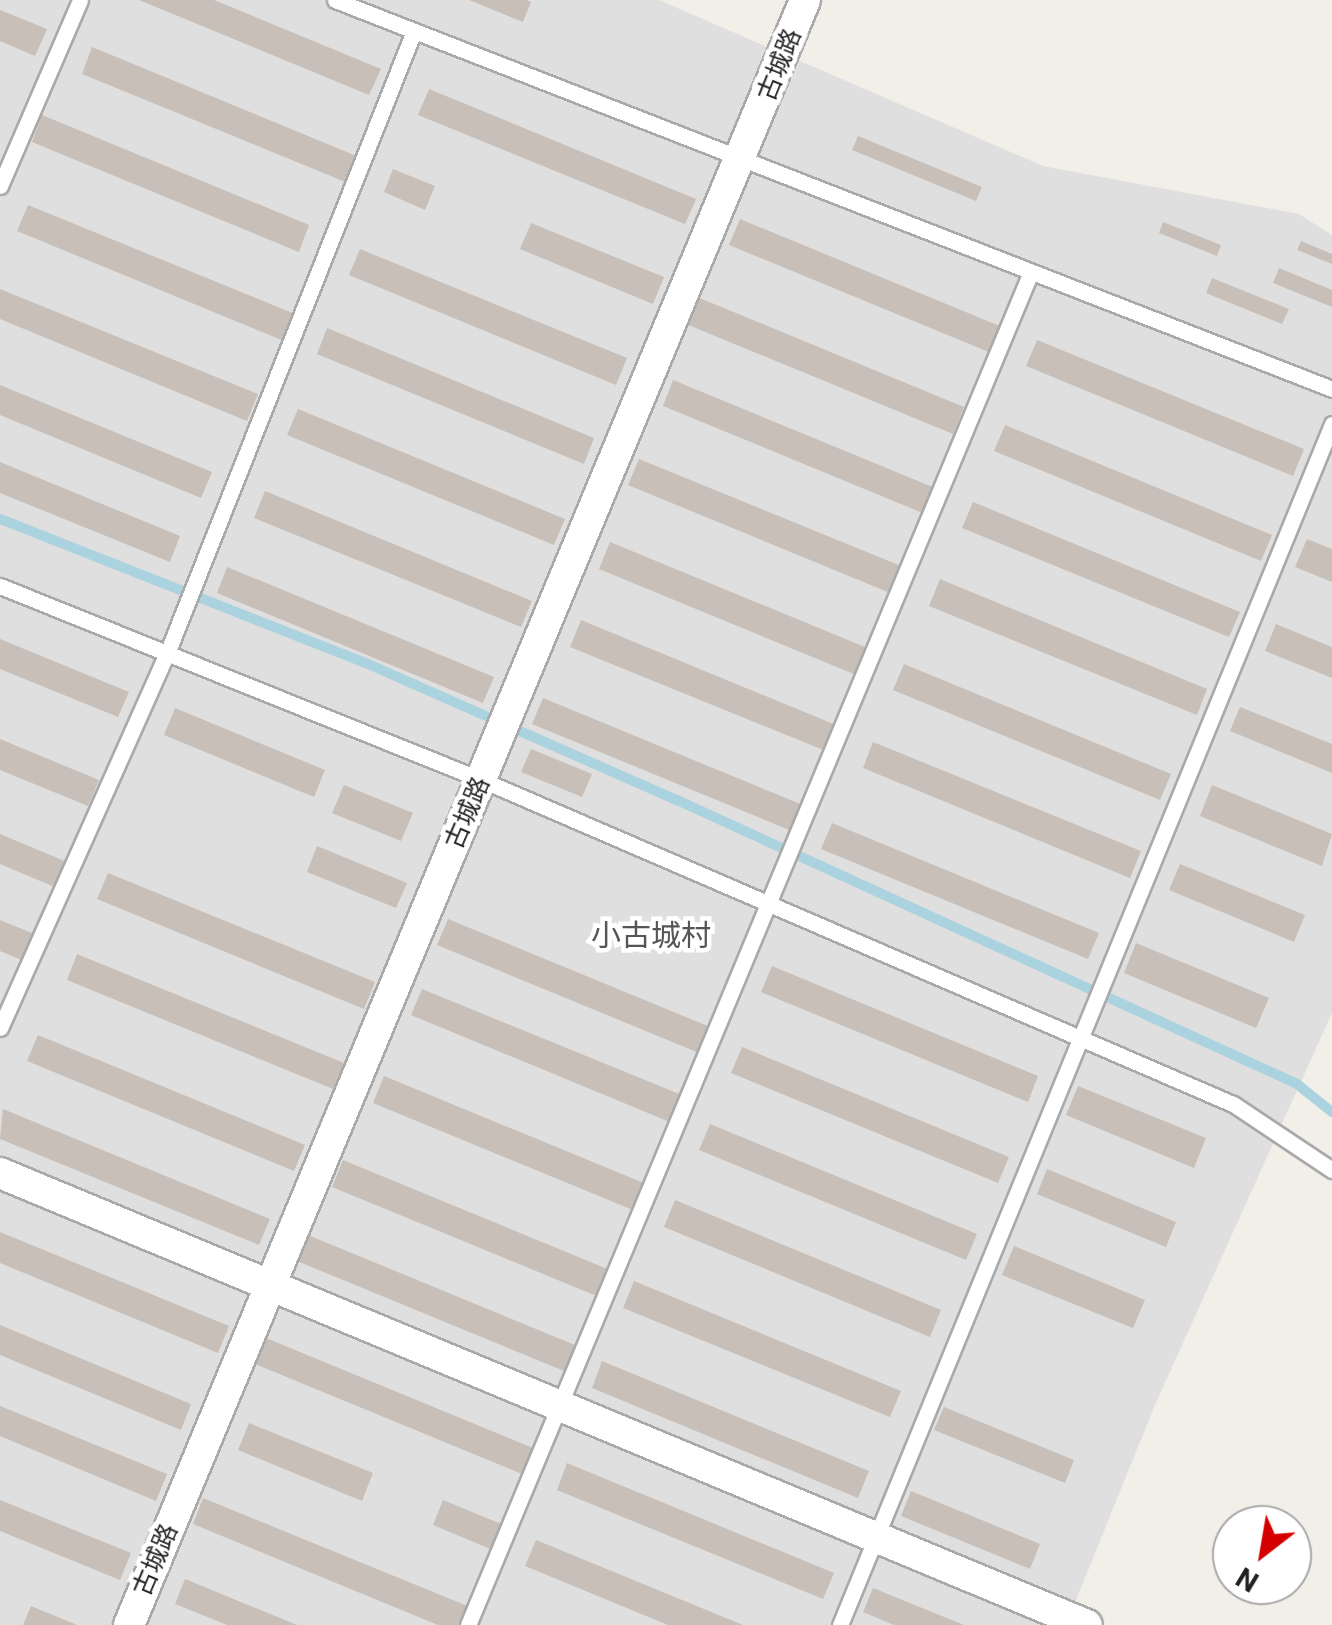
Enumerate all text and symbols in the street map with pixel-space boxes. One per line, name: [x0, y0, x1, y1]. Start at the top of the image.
street label: 古城路: [752, 25, 808, 105]
street label: 古城路: [440, 773, 496, 853]
district label: 小古城村: [591, 918, 711, 954]
north arrow: [1212, 1505, 1312, 1605]
street label: 古城路: [128, 1520, 184, 1600]
text: N: [1230, 1560, 1264, 1599]

